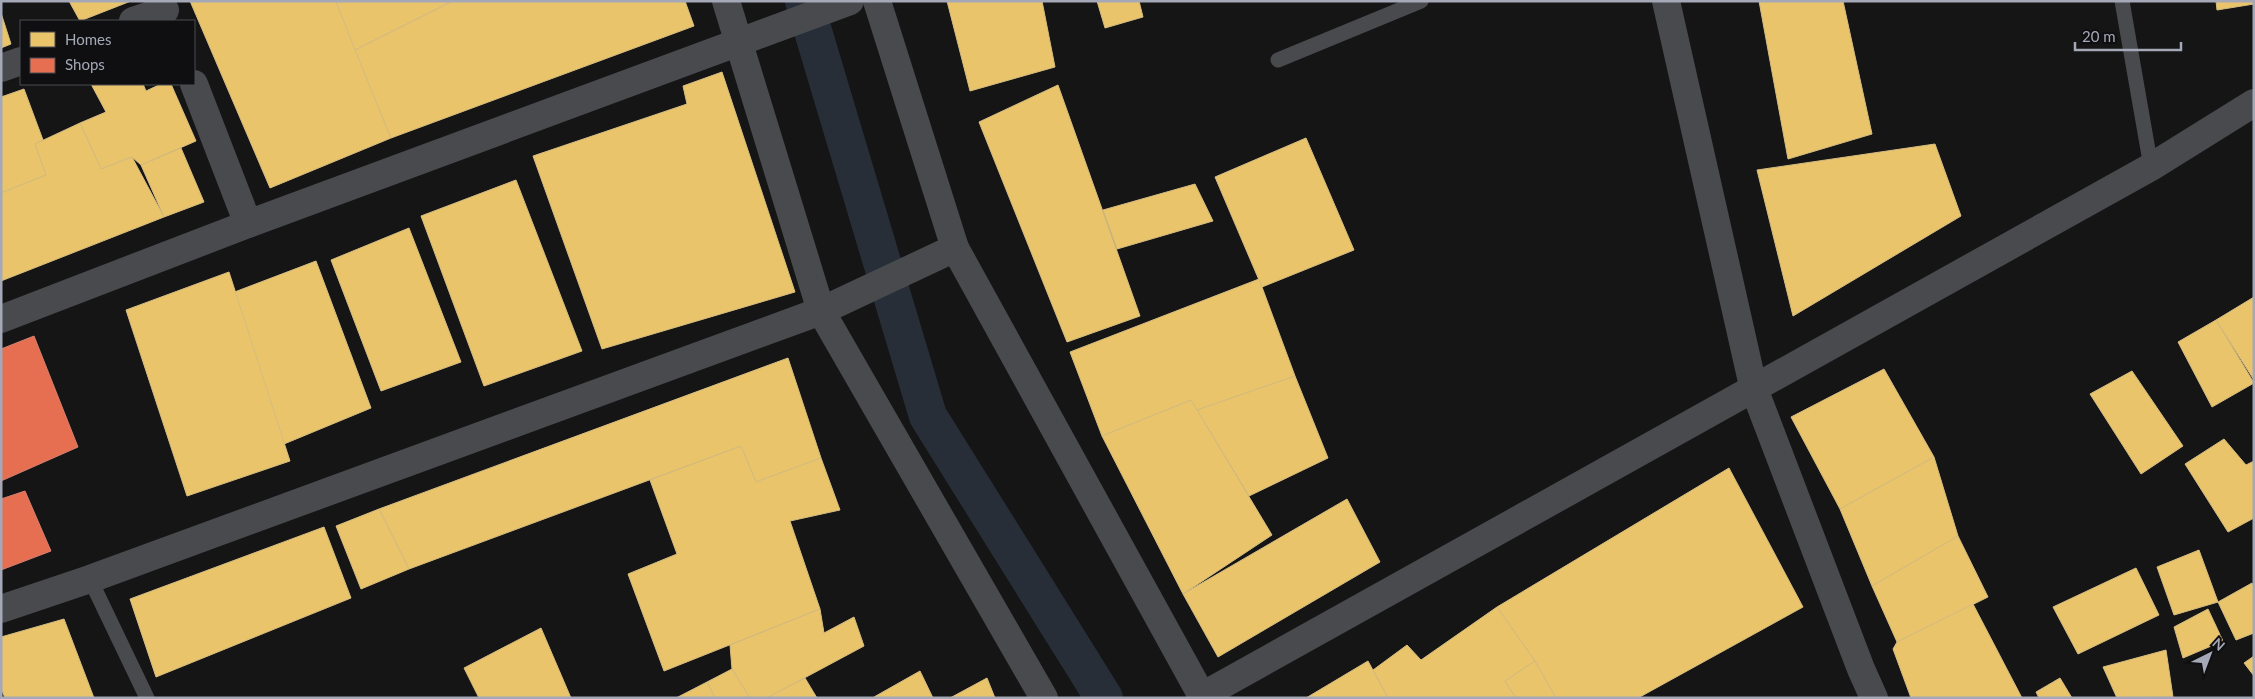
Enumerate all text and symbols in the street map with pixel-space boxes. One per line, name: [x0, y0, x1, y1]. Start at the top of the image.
legend: [20, 20, 195, 85]
scale bar: [2075, 20, 2181, 52]
text: 20 m: [2082, 27, 2116, 45]
text: Homes: [65, 30, 111, 48]
text: Shops: [65, 55, 105, 73]
north arrow: [2185, 629, 2235, 679]
text: N: [2209, 634, 2229, 654]

